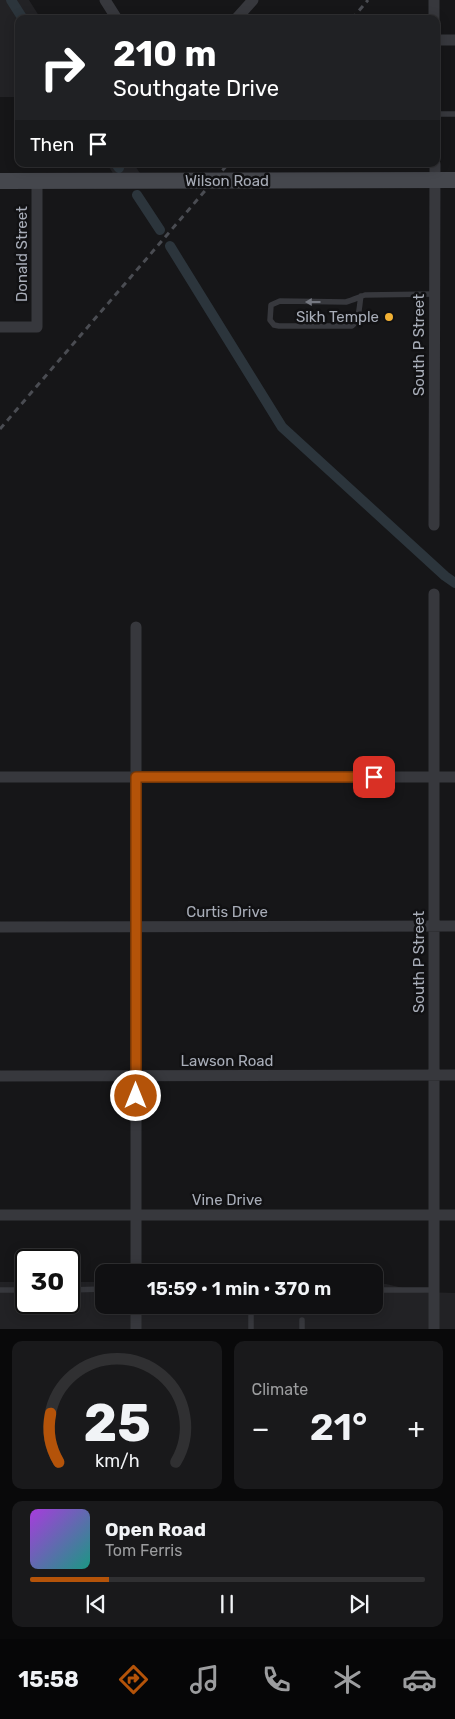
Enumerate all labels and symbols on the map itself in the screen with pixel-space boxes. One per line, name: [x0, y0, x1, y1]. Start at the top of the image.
street label: Wilson Road: [185, 172, 269, 190]
street label: Donald Street: [13, 206, 31, 302]
street label: South P Street: [410, 294, 428, 396]
one-way arrow: [305, 298, 321, 306]
place label: Sikh Temple: [296, 308, 379, 326]
marker: Sikh Temple: [383, 311, 395, 323]
pin: [353, 756, 395, 798]
street label: Curtis Drive: [186, 903, 268, 921]
street label: South P Street: [410, 911, 428, 1013]
street label: Lawson Road: [180, 1052, 274, 1070]
position arrow: [109, 1069, 161, 1121]
street label: Vine Drive: [192, 1191, 262, 1209]
speed limit sign: 30: [15, 1249, 80, 1314]

